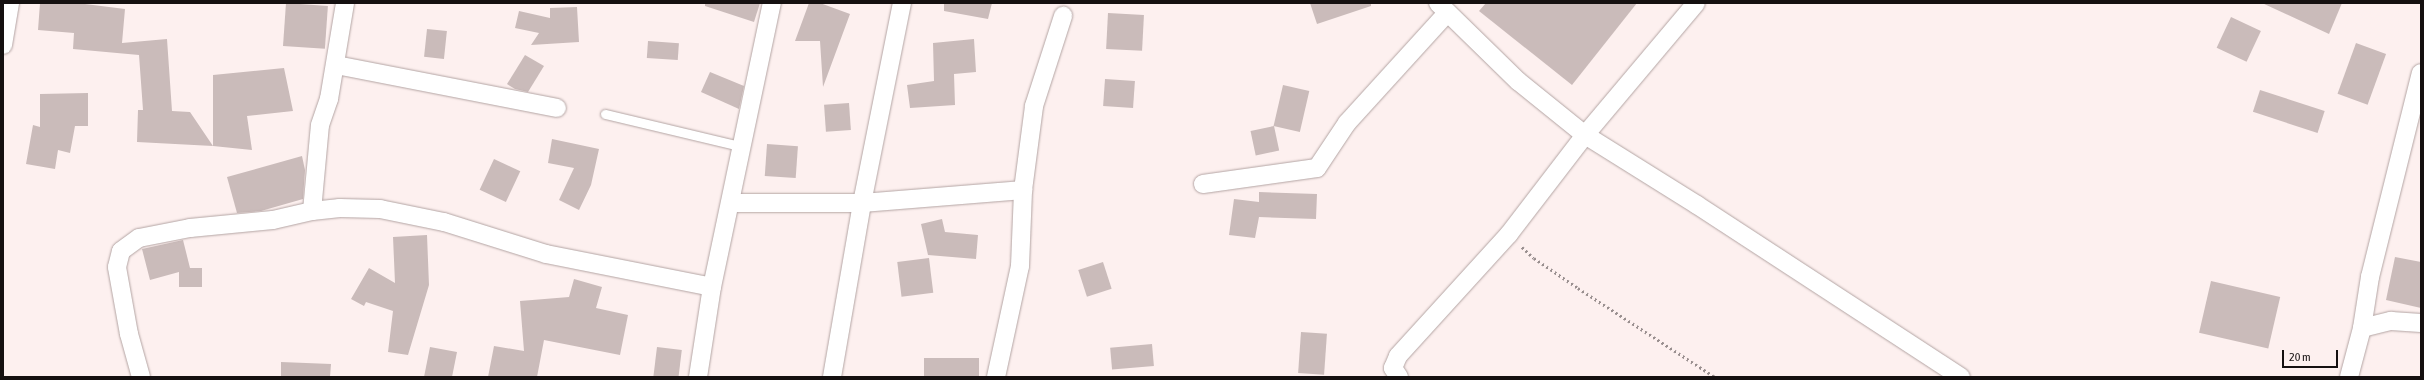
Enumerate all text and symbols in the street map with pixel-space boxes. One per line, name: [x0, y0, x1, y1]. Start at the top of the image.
scale bar: [2284, 342, 2340, 368]
text: 20 m: [2289, 350, 2311, 364]

